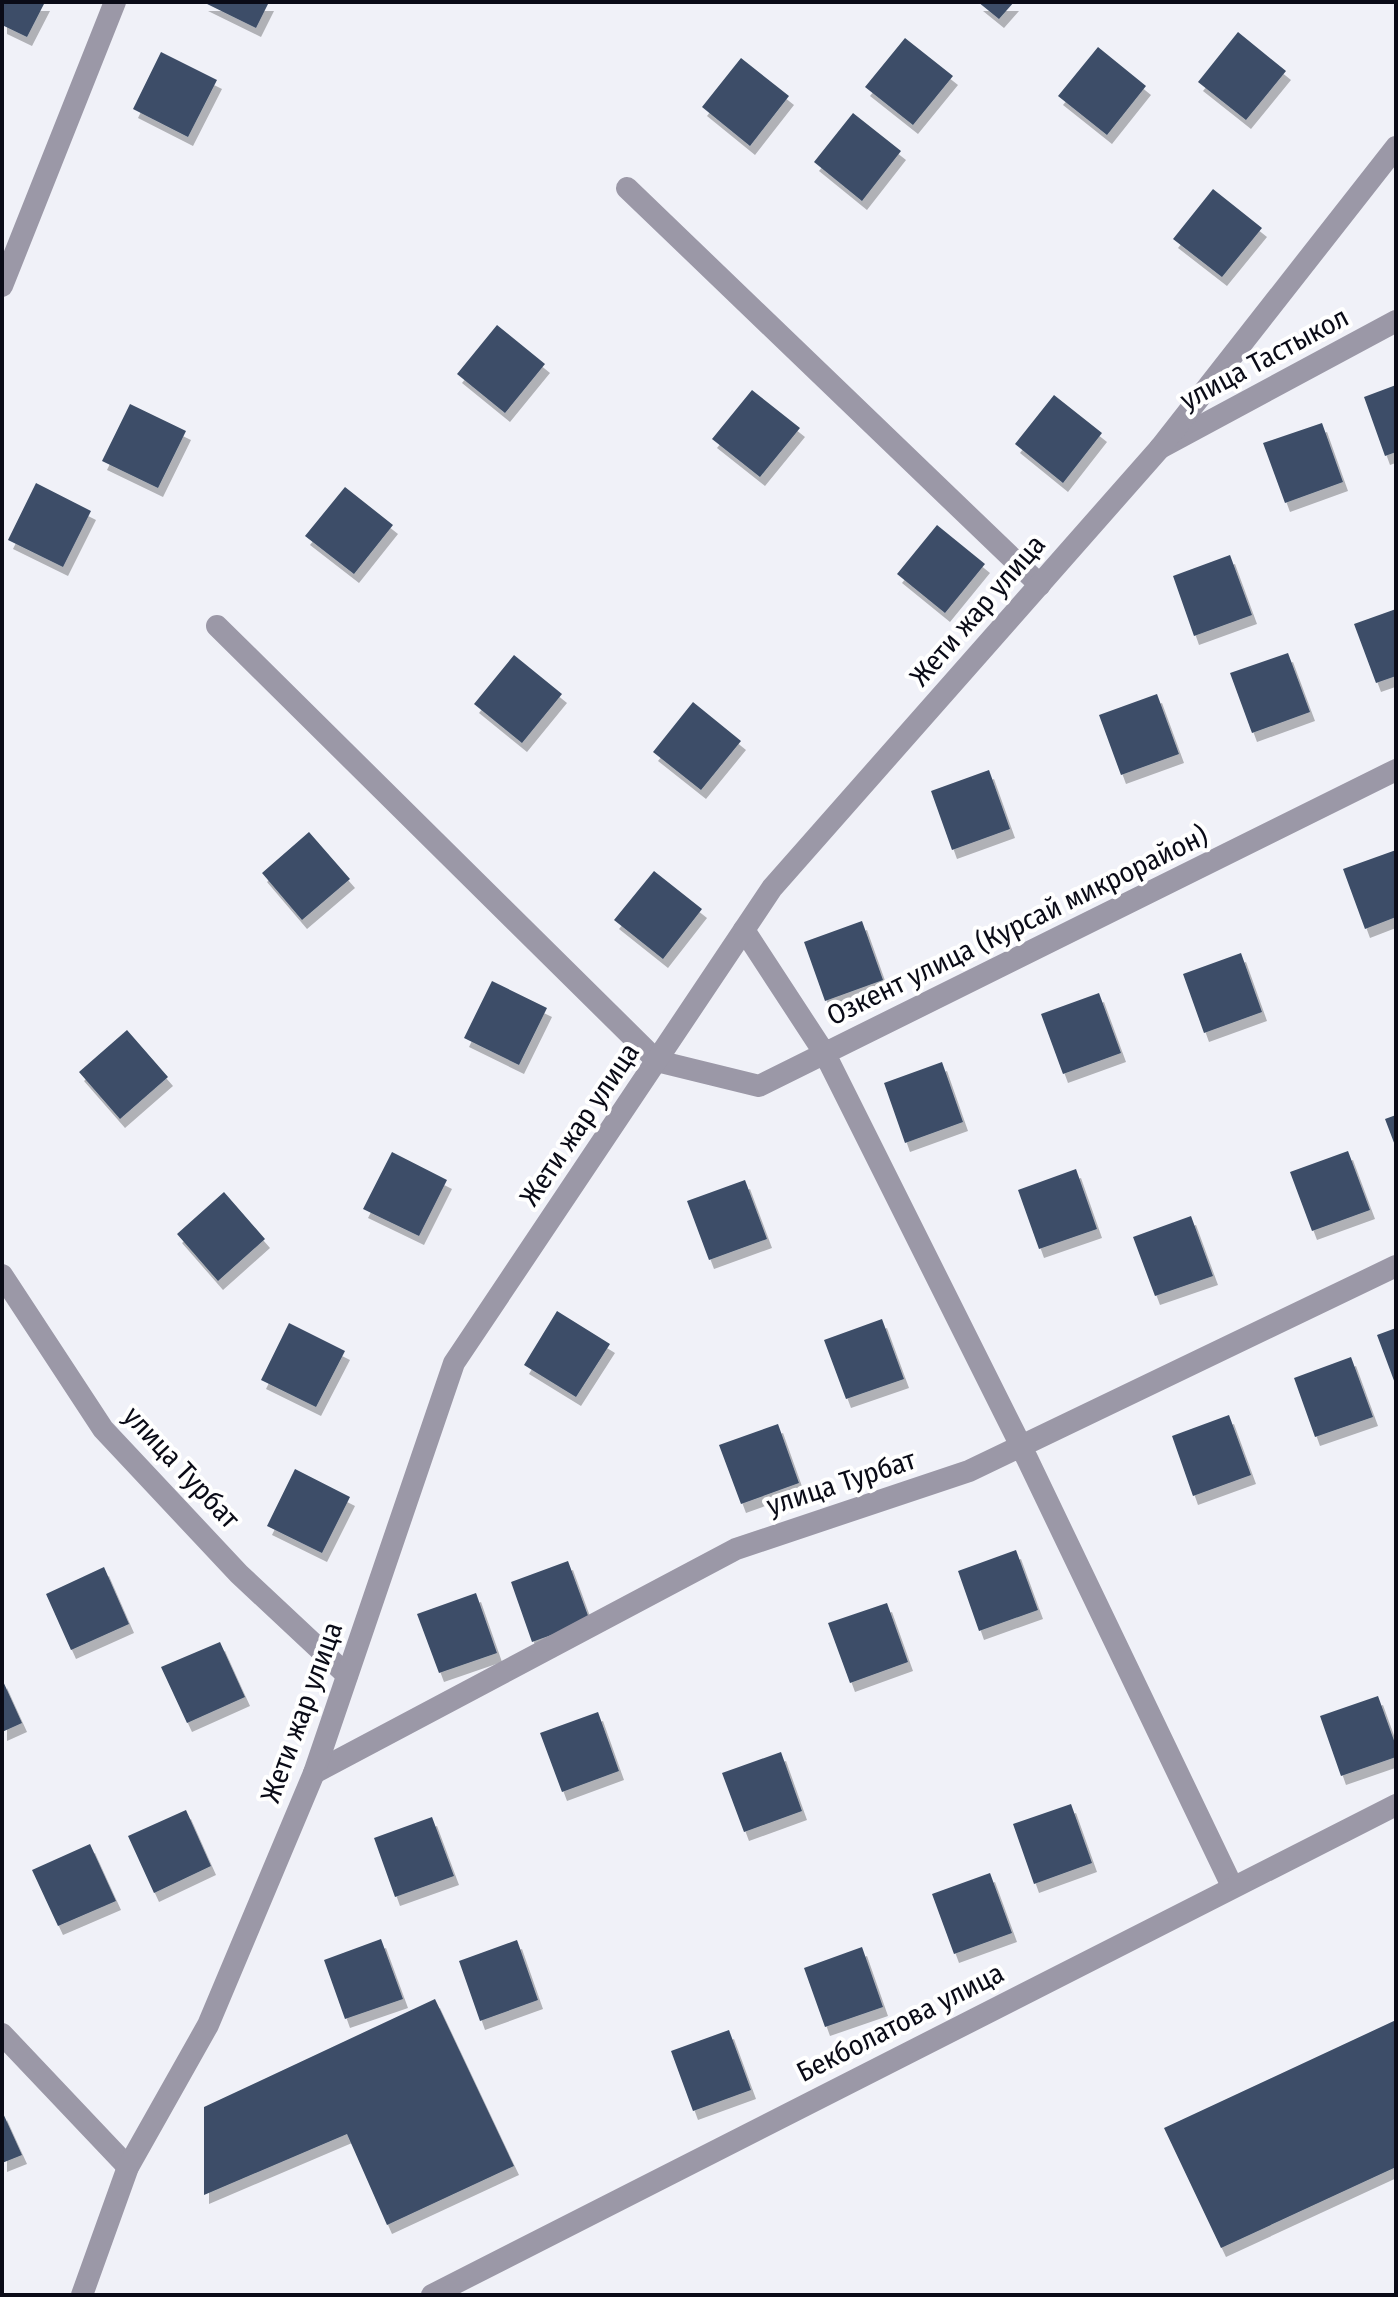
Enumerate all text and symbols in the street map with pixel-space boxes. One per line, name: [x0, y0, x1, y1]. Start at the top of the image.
street label: улица Тастыкол: [1175, 300, 1354, 417]
street label: Жети жар улица: [903, 528, 1052, 693]
street label: Озкент улица (Курсай микрорайон): [821, 819, 1213, 1032]
street label: Жети жар улица: [513, 1037, 646, 1212]
street label: улица Турбат: [117, 1399, 247, 1536]
street label: улица Турбат: [762, 1443, 920, 1522]
street label: Жети жар улица: [254, 1618, 349, 1807]
street label: Бекболатова улица: [791, 1956, 1009, 2089]

